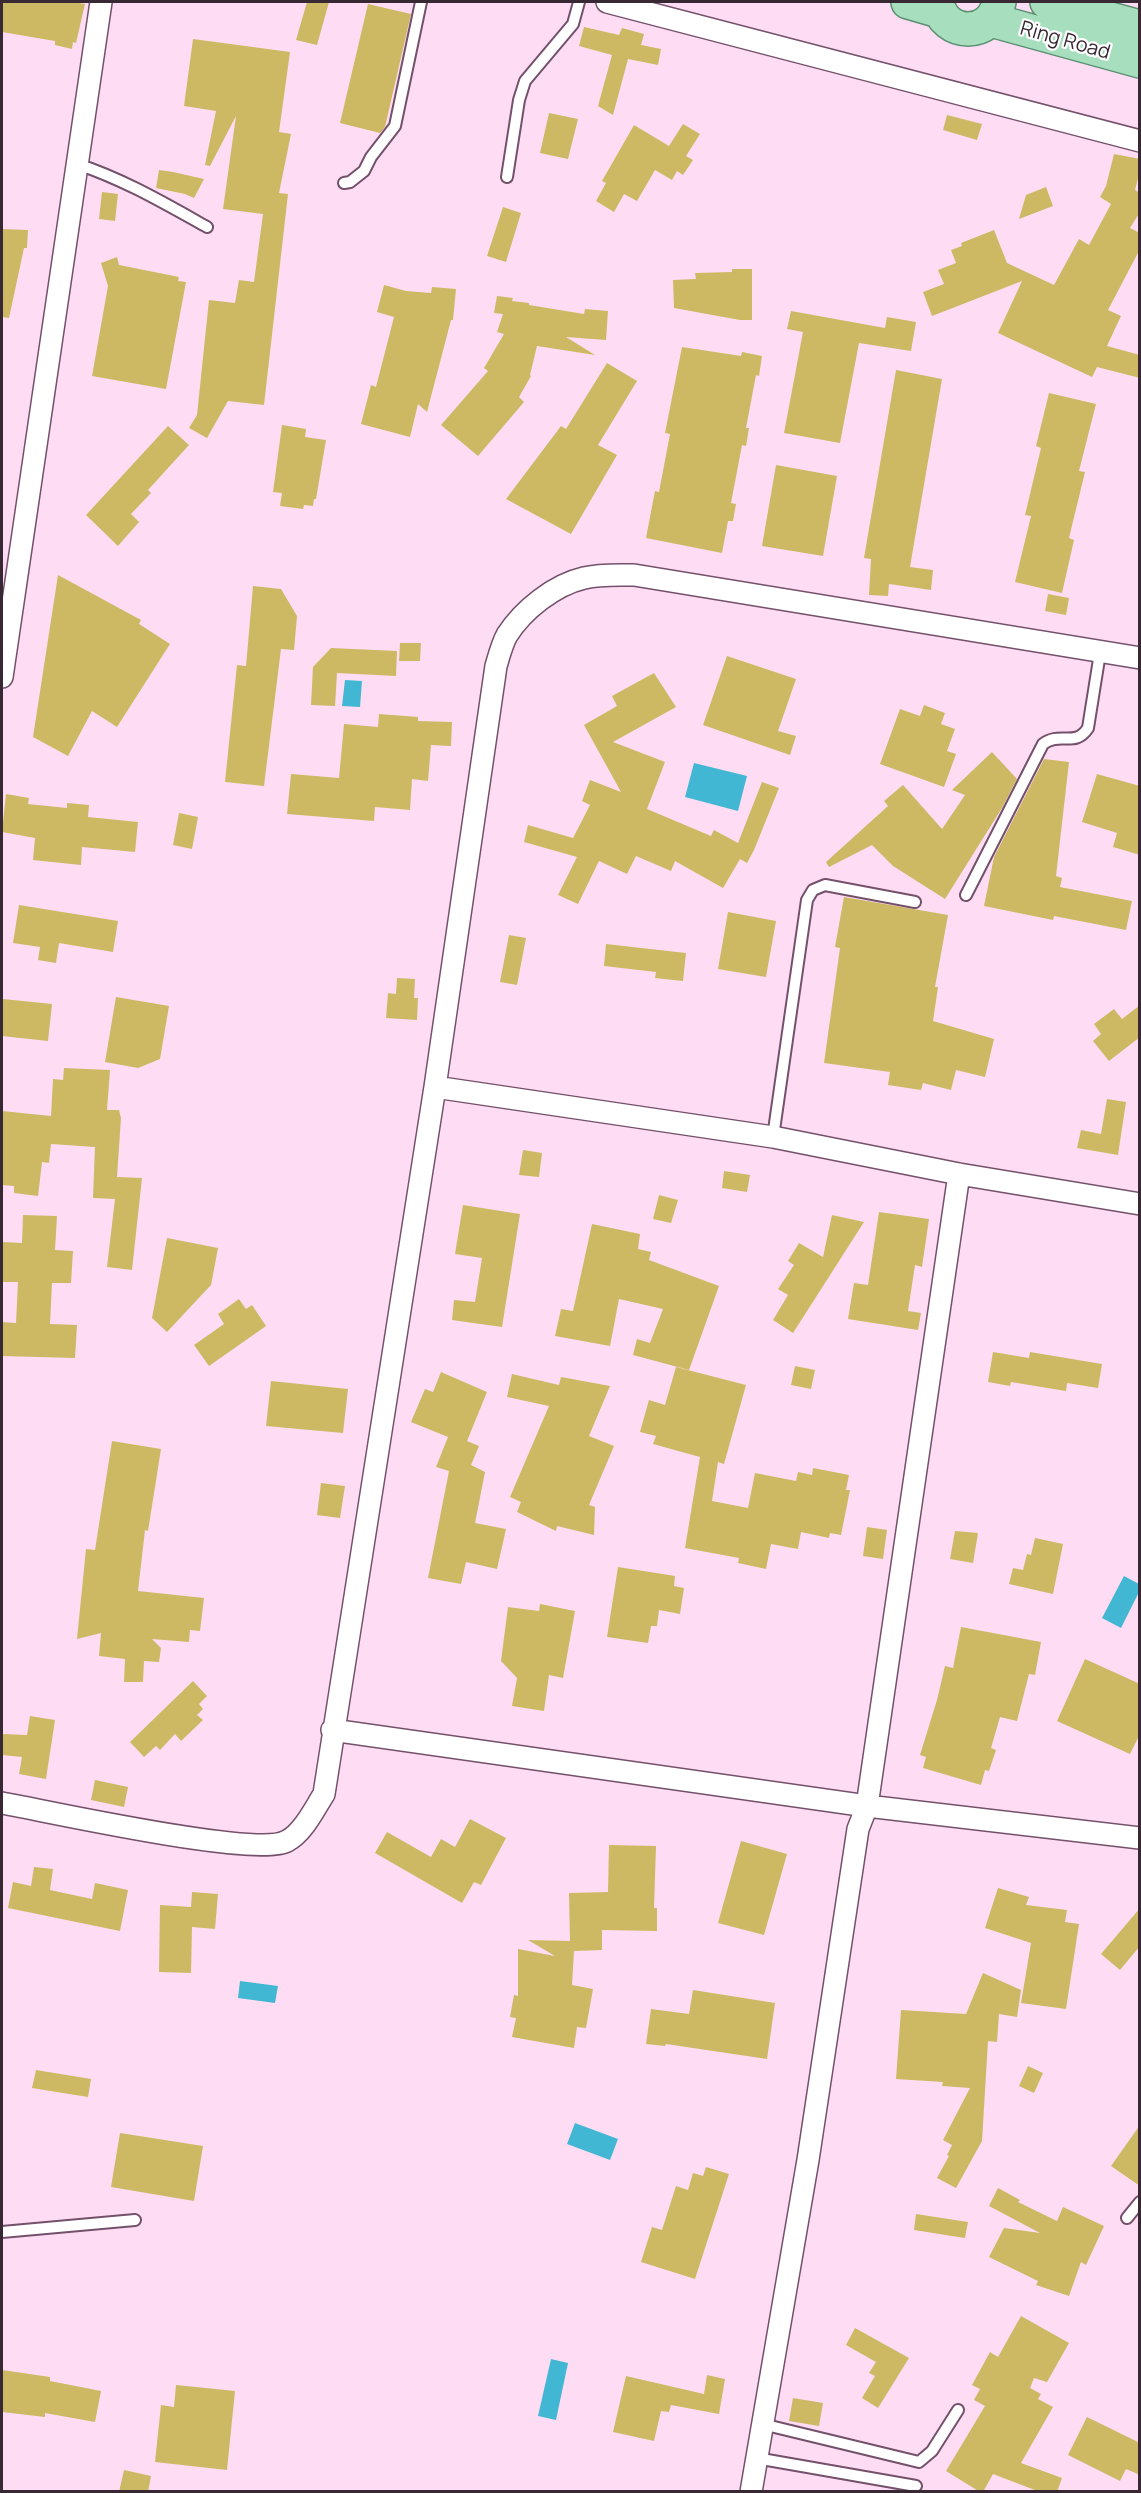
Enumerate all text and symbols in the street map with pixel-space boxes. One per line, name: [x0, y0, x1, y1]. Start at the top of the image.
street label: Ring Road: [1017, 17, 1113, 65]

